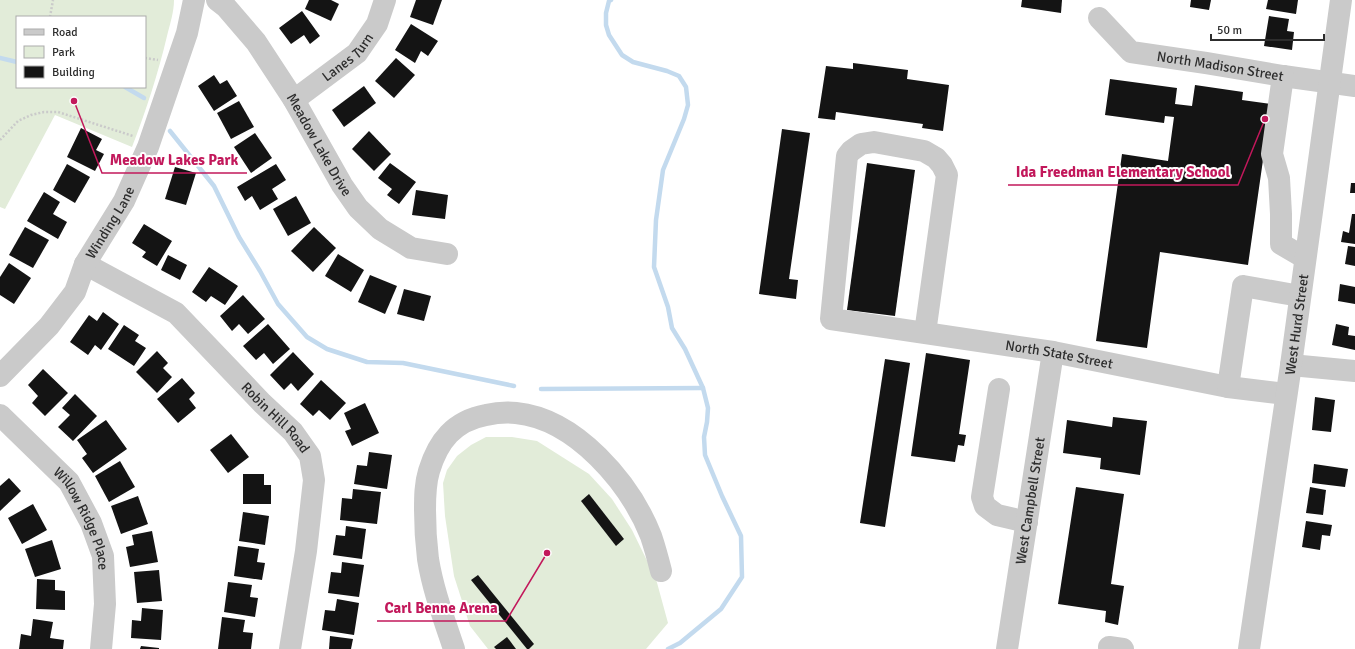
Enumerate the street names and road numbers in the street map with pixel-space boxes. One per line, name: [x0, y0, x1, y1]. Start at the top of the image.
street label: Lanes Turn: [318, 30, 377, 85]
street label: North Madison Street: [1156, 47, 1285, 84]
street label: Meadow Lake Drive: [283, 90, 355, 199]
street label: Winding Lane: [82, 184, 138, 262]
street label: West Hurd Street: [1281, 273, 1312, 376]
street label: North State Street: [1004, 337, 1114, 372]
street label: Robin Hill Road: [238, 379, 314, 456]
street label: West Campbell Street: [1012, 436, 1048, 566]
street label: Willow Ridge Place: [50, 463, 112, 570]

